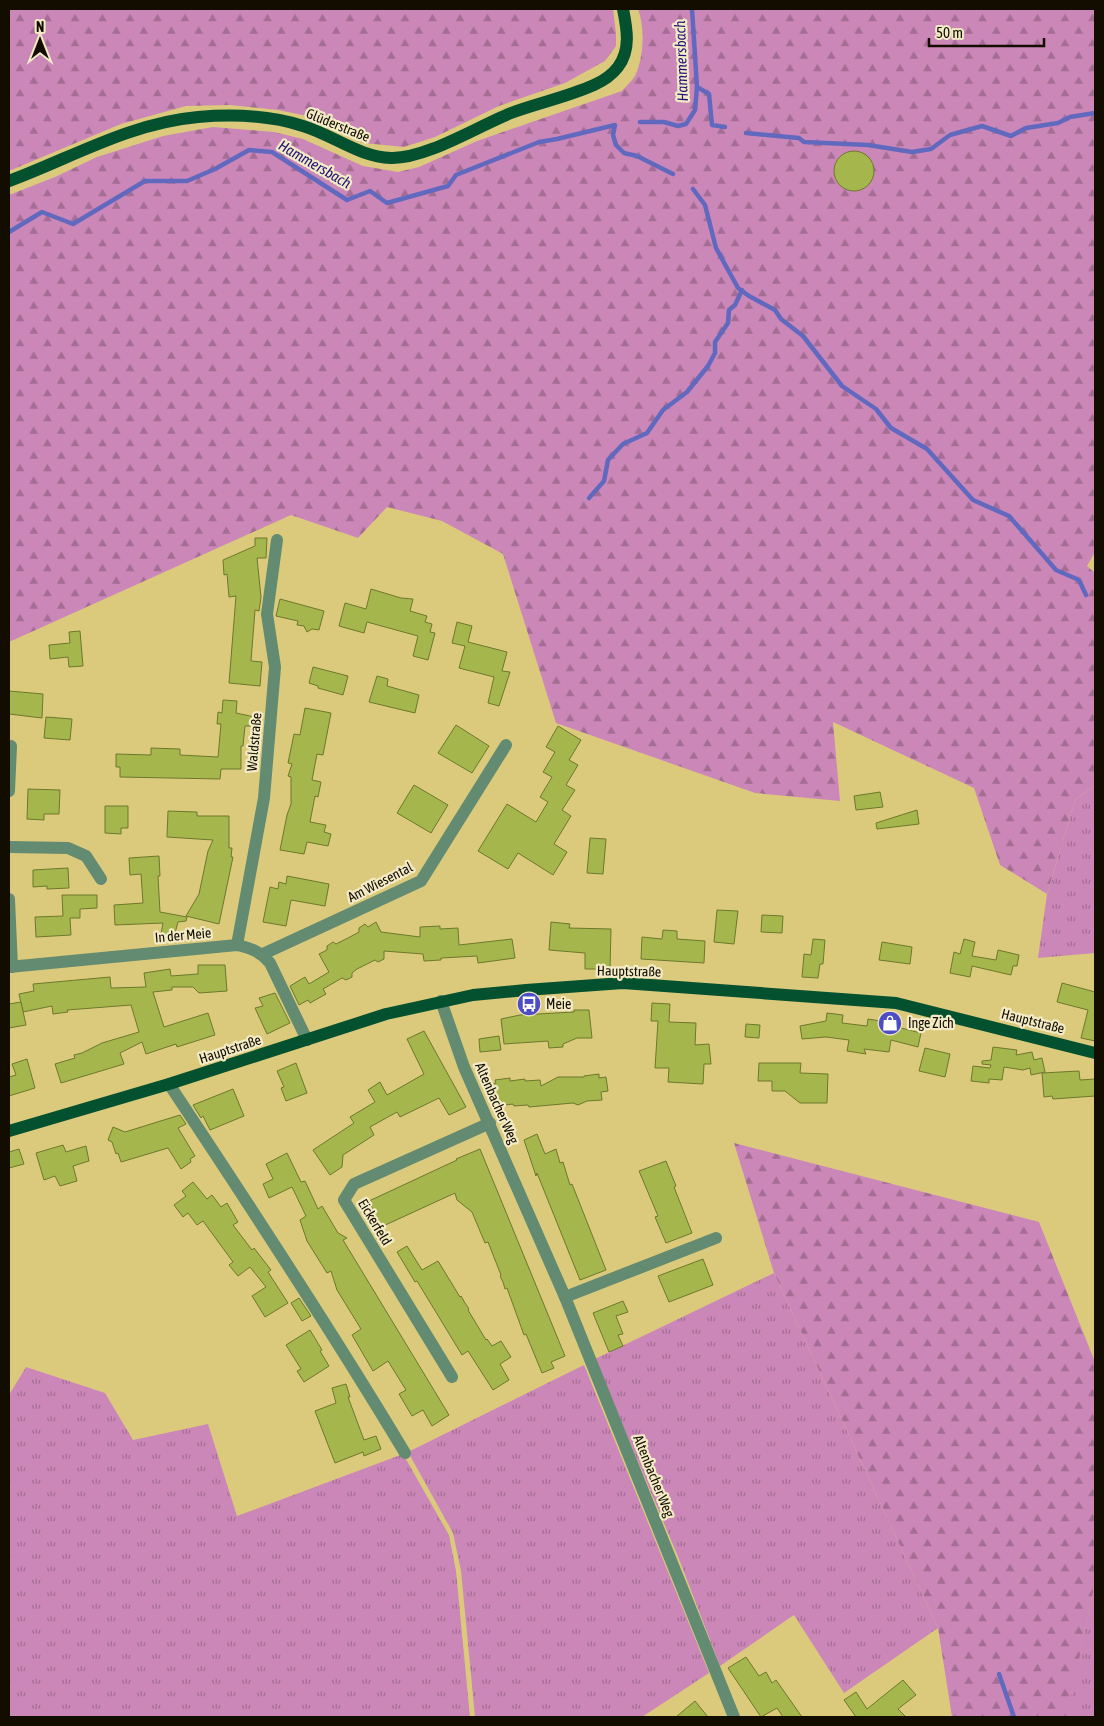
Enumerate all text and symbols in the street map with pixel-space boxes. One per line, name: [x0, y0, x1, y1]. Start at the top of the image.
north arrow: [15, 15, 65, 65]
scale bar: [929, 15, 1044, 47]
text: N: [36, 19, 44, 35]
water label: Hammersbach: [671, 20, 691, 102]
text: 50 m: [936, 24, 963, 41]
street label: Glüderstraße: [304, 105, 372, 145]
water label: Hammersbach: [276, 136, 354, 192]
street label: Waldstraße: [243, 712, 265, 772]
street label: Am Wiesental: [345, 859, 415, 905]
street label: In der Meie: [154, 925, 212, 945]
street label: Hauptstraße: [597, 962, 661, 980]
bus stop icon: Meie: [516, 991, 542, 1017]
place label: Meie: [546, 996, 571, 1012]
street label: Hauptstraße: [1000, 1005, 1066, 1037]
shop icon: Inge Zich: [877, 1010, 903, 1036]
place label: Inge Zich: [908, 1015, 954, 1031]
street label: Hauptstraße: [197, 1031, 263, 1067]
street label: Altenbacher Weg: [472, 1060, 522, 1146]
street label: Eickerfeld: [355, 1196, 395, 1248]
street label: Altenbacher Weg: [630, 1433, 678, 1519]

